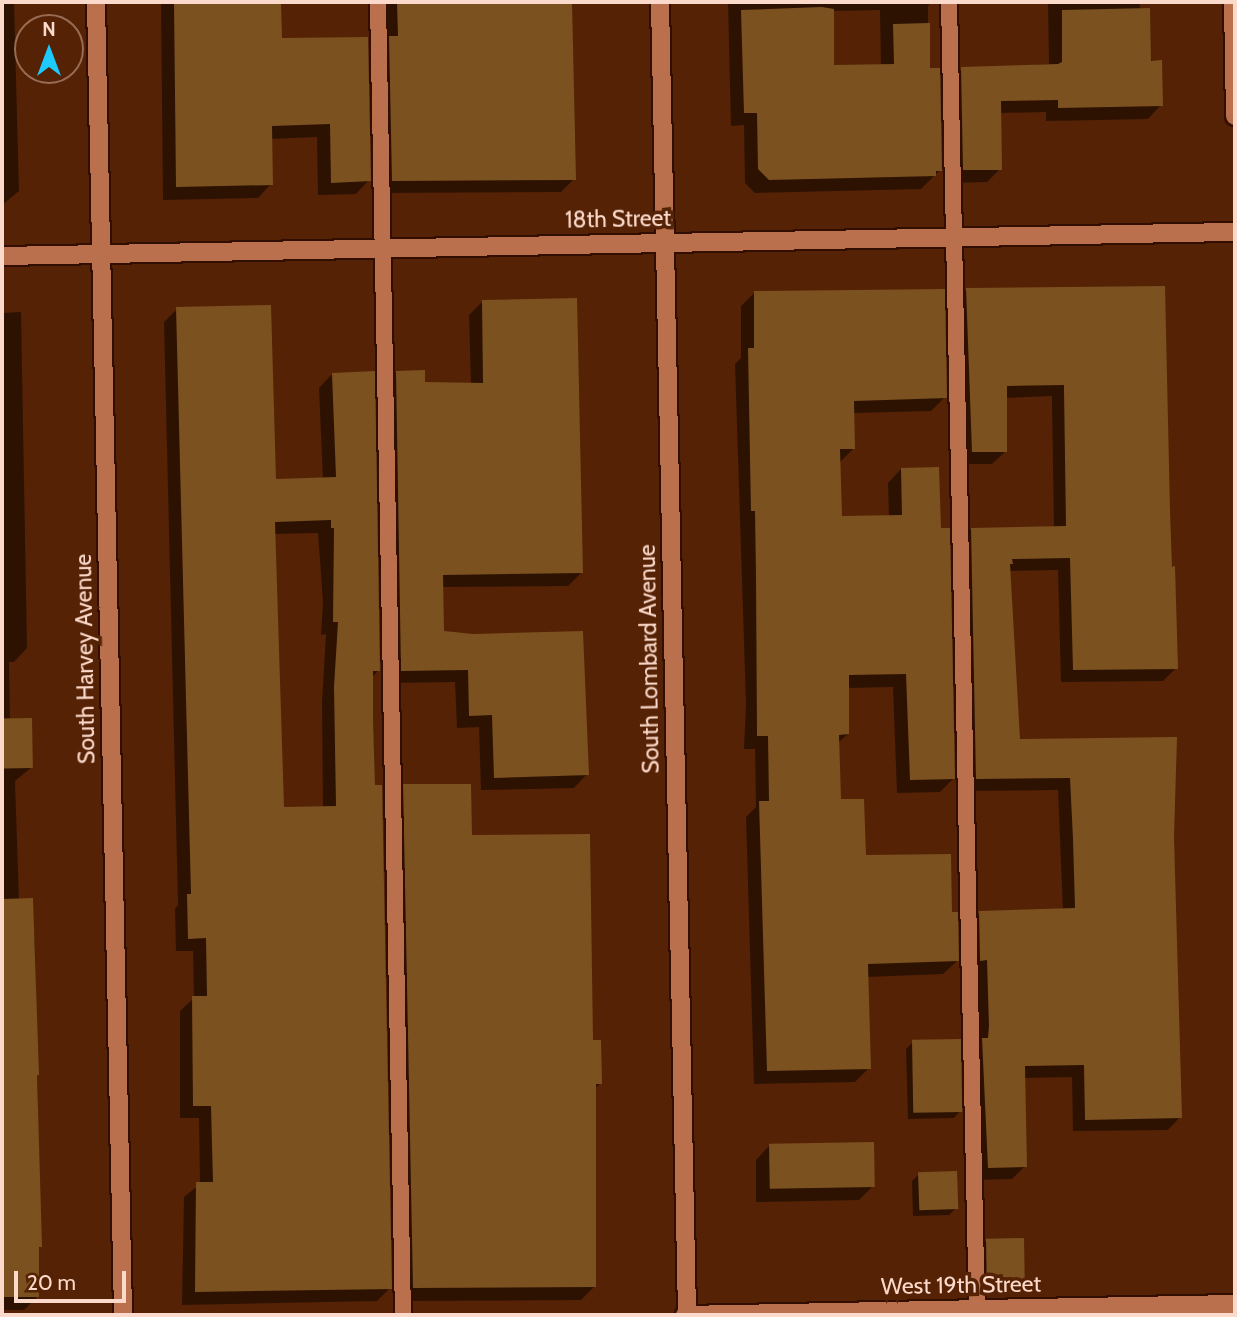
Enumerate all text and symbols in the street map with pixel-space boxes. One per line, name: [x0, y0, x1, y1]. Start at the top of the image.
north arrow: [14, 14, 84, 84]
text: N: [42, 18, 56, 41]
street label: 18th Street: [565, 204, 671, 234]
street label: South Lombard Avenue: [633, 544, 665, 774]
street label: South Harvey Avenue: [69, 554, 101, 764]
scale bar: [18, 1258, 130, 1302]
text: 20 m: [27, 1270, 76, 1295]
street label: West 19th Street: [881, 1270, 1041, 1300]

